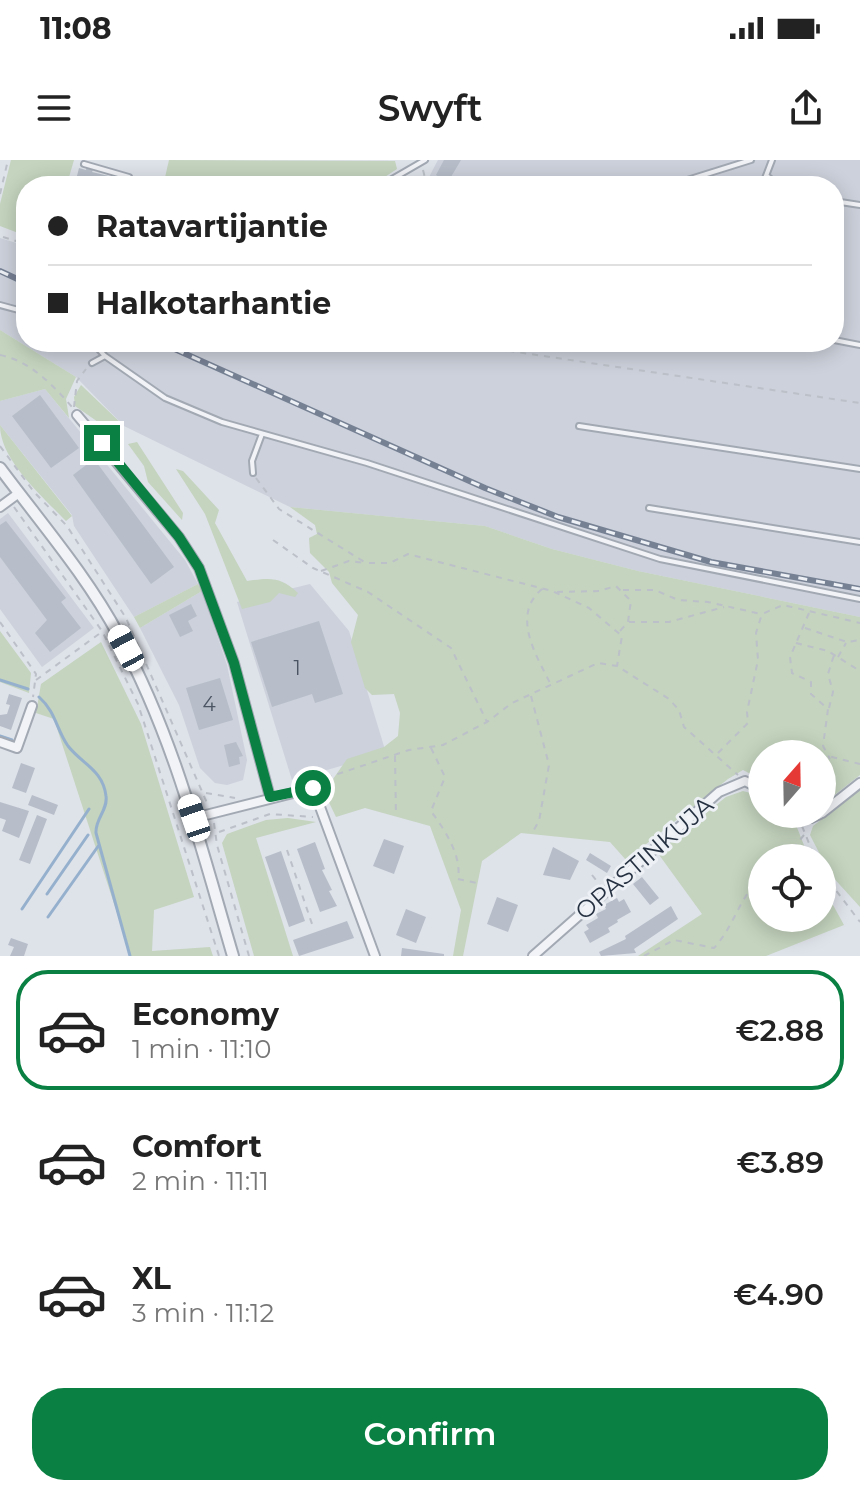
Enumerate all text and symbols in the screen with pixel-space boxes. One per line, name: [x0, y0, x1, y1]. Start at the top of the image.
text: 11:08: [40, 10, 112, 47]
icon: menu: [32, 86, 76, 130]
text: Swyft: [378, 86, 482, 130]
icon: share: [784, 86, 828, 130]
text: Ratavartijantie: [96, 208, 328, 245]
text: Halkotarhantie: [96, 285, 331, 322]
route end: [84, 425, 120, 461]
car: [104, 621, 148, 675]
house number: 1: [293, 656, 301, 680]
house number: 4: [202, 692, 216, 716]
north arrow: [748, 740, 836, 828]
map controls: [748, 740, 836, 932]
route start: [295, 770, 331, 806]
street label: OPASTINKUJA: [569, 790, 719, 926]
car: [175, 791, 213, 845]
button: locate: [748, 844, 836, 932]
icon: car: [36, 994, 108, 1066]
text: Economy: [132, 996, 279, 1033]
text: €2.88: [736, 1012, 824, 1049]
text: 1 min · 11:10: [132, 1033, 271, 1065]
icon: car: [36, 1126, 108, 1198]
text: Comfort: [132, 1128, 262, 1165]
text: €3.89: [736, 1144, 824, 1181]
text: 2 min · 11:11: [132, 1165, 269, 1197]
icon: car: [36, 1258, 108, 1330]
text: XL: [132, 1260, 171, 1297]
text: €4.90: [733, 1276, 824, 1313]
text: 3 min · 11:12: [132, 1297, 274, 1329]
button: Confirm: [32, 1388, 828, 1480]

